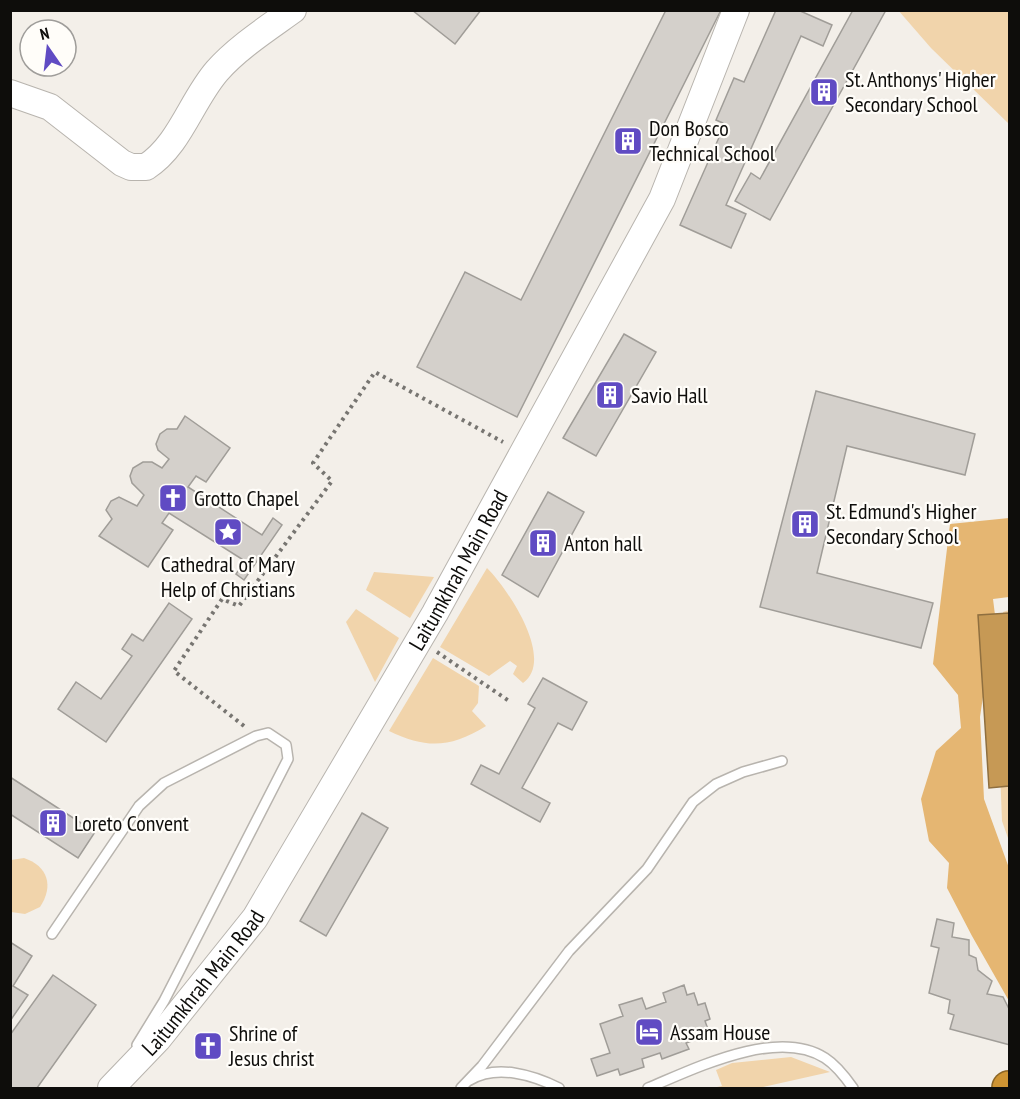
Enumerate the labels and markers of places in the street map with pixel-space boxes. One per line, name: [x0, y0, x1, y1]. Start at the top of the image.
place label: St. Anthonys' Higher Secondary School: [845, 65, 996, 118]
building icon: St. Anthonys' Higher Secondary School: [808, 76, 840, 108]
place label: Don Bosco Technical School: [649, 114, 776, 167]
building icon: Don Bosco Technical School: [612, 125, 644, 157]
building icon: Savio Hall: [594, 379, 626, 411]
place label: Savio Hall: [631, 381, 708, 409]
church icon: Grotto Chapel: [157, 482, 189, 514]
place label: Grotto Chapel: [194, 484, 300, 512]
place label: St. Edmund's Higher Secondary School: [826, 497, 976, 550]
building icon: St. Edmund's Higher Secondary School: [789, 508, 821, 540]
place icon: Cathedral of Mary Help of Christians: [212, 516, 244, 548]
building icon: Anton hall: [527, 527, 559, 559]
place label: Anton hall: [564, 529, 643, 557]
place label: Cathedral of Mary Help of Christians: [161, 550, 296, 603]
building icon: Loreto Convent: [37, 807, 69, 839]
place label: Loreto Convent: [74, 809, 189, 837]
hotel icon: Assam House: [633, 1016, 665, 1048]
place label: Assam House: [670, 1018, 770, 1046]
place label: Shrine of Jesus christ: [228, 1019, 314, 1072]
church icon: Shrine of Jesus christ: [192, 1030, 224, 1062]

